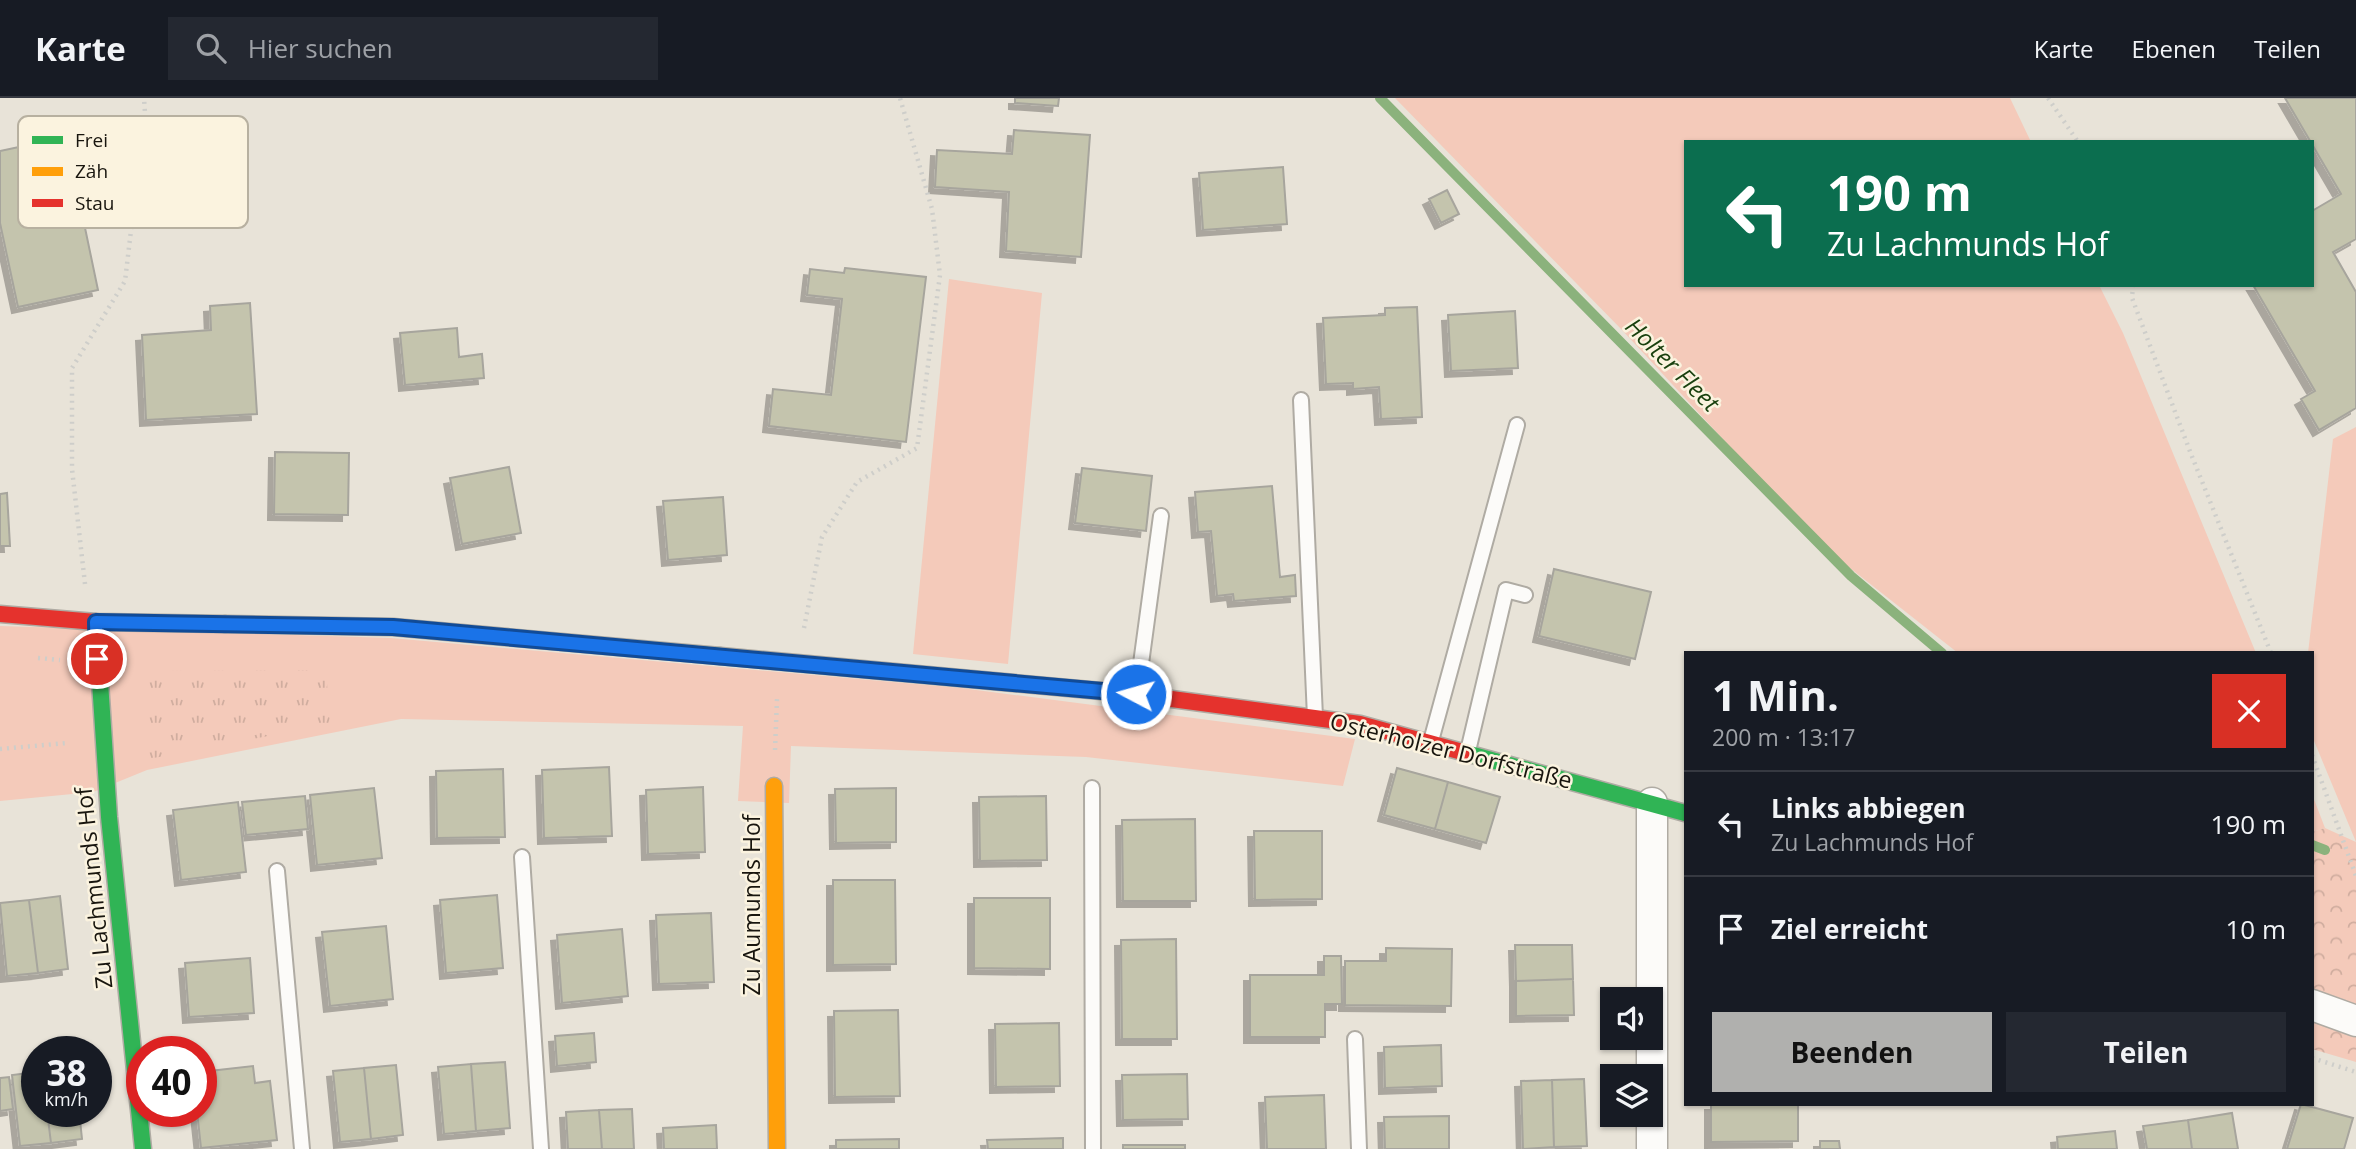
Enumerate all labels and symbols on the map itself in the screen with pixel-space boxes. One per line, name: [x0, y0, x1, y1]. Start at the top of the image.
legend: [18, 116, 248, 228]
text: Frei: [75, 127, 108, 153]
text: Zäh: [75, 158, 108, 184]
text: Stau: [75, 190, 114, 216]
water label: Holter Fleet: [1619, 310, 1728, 419]
pin: [67, 629, 127, 689]
position arrow: [1099, 657, 1173, 731]
street label: Osterholzer Dorfstraße: [1327, 704, 1576, 796]
street label: Zu Lachmunds Hof: [66, 785, 119, 990]
street label: Zu Aumunds Hof: [735, 813, 767, 995]
speed limit sign: 40: [126, 1036, 217, 1127]

